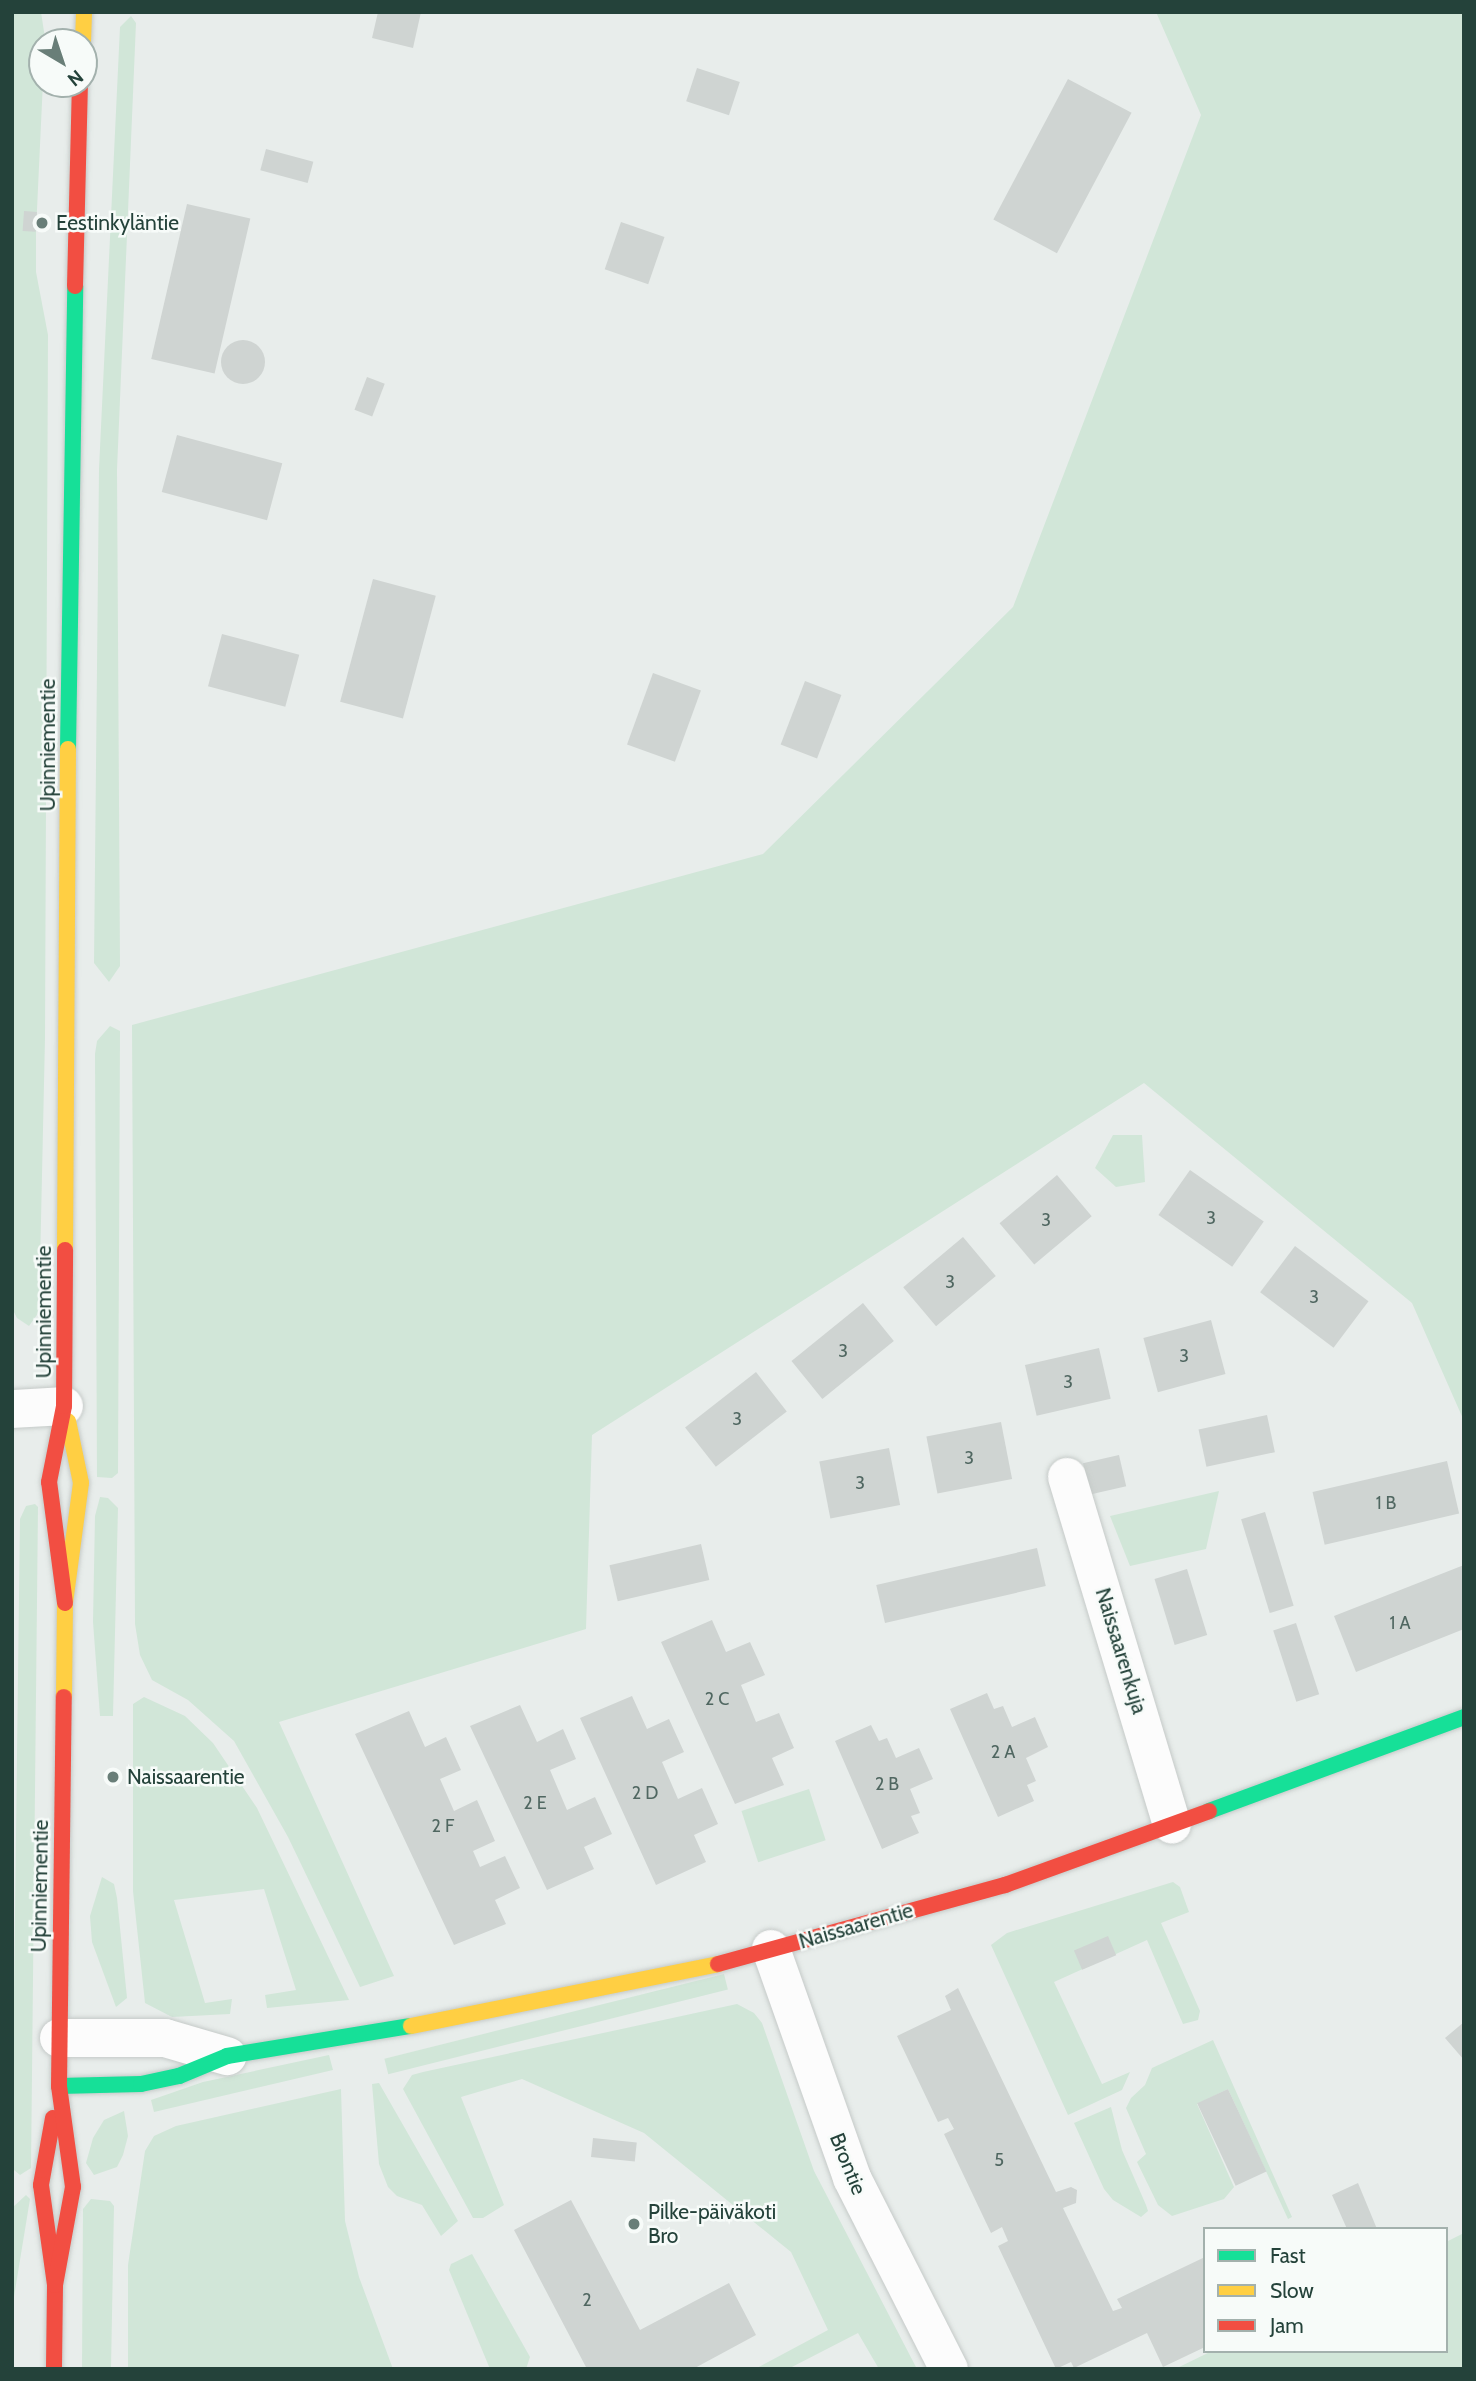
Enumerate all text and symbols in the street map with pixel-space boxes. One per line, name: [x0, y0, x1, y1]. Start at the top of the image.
north arrow: [28, 28, 98, 98]
text: N: [63, 65, 88, 91]
place label: Eestinkyläntie: [56, 210, 179, 236]
marker: Eestinkyläntie: [34, 215, 50, 231]
street label: Upinniementie: [35, 679, 61, 811]
house number: 3: [1206, 1207, 1216, 1229]
house number: 3: [1041, 1209, 1051, 1231]
street label: Upinniementie: [31, 1246, 57, 1378]
house number: 3: [945, 1271, 955, 1293]
house number: 3: [1309, 1286, 1319, 1308]
house number: 3: [838, 1340, 848, 1362]
house number: 3: [1179, 1345, 1189, 1367]
house number: 3: [1063, 1371, 1073, 1393]
house number: 3: [732, 1408, 742, 1430]
house number: 3: [964, 1447, 974, 1469]
house number: 3: [855, 1472, 865, 1494]
house number: 1 B: [1376, 1492, 1396, 1514]
street label: Naissaarenkuja: [1090, 1585, 1152, 1717]
house number: 1 A: [1389, 1612, 1411, 1634]
house number: 2 C: [705, 1688, 729, 1710]
house number: 2 A: [991, 1741, 1015, 1763]
place label: Naissaarentie: [127, 1764, 245, 1790]
marker: Naissaarentie: [105, 1769, 121, 1785]
house number: 2 B: [875, 1773, 899, 1795]
house number: 2 D: [632, 1782, 658, 1804]
house number: 2 E: [523, 1792, 547, 1814]
house number: 2 F: [432, 1815, 454, 1837]
street label: Upinniementie: [26, 1819, 54, 1953]
street label: Naissaarentie: [796, 1898, 916, 1954]
street label: Brontie: [824, 2130, 872, 2198]
house number: 5: [994, 2149, 1004, 2171]
place label: Pilke-päiväkoti Bro: [648, 2199, 776, 2249]
marker: Pilke-päiväkoti Bro: [626, 2216, 642, 2232]
legend: [1203, 2227, 1448, 2353]
text: Fast: [1270, 2243, 1306, 2268]
text: Slow: [1270, 2278, 1314, 2303]
house number: 2: [582, 2289, 592, 2311]
text: Jam: [1270, 2313, 1304, 2338]

